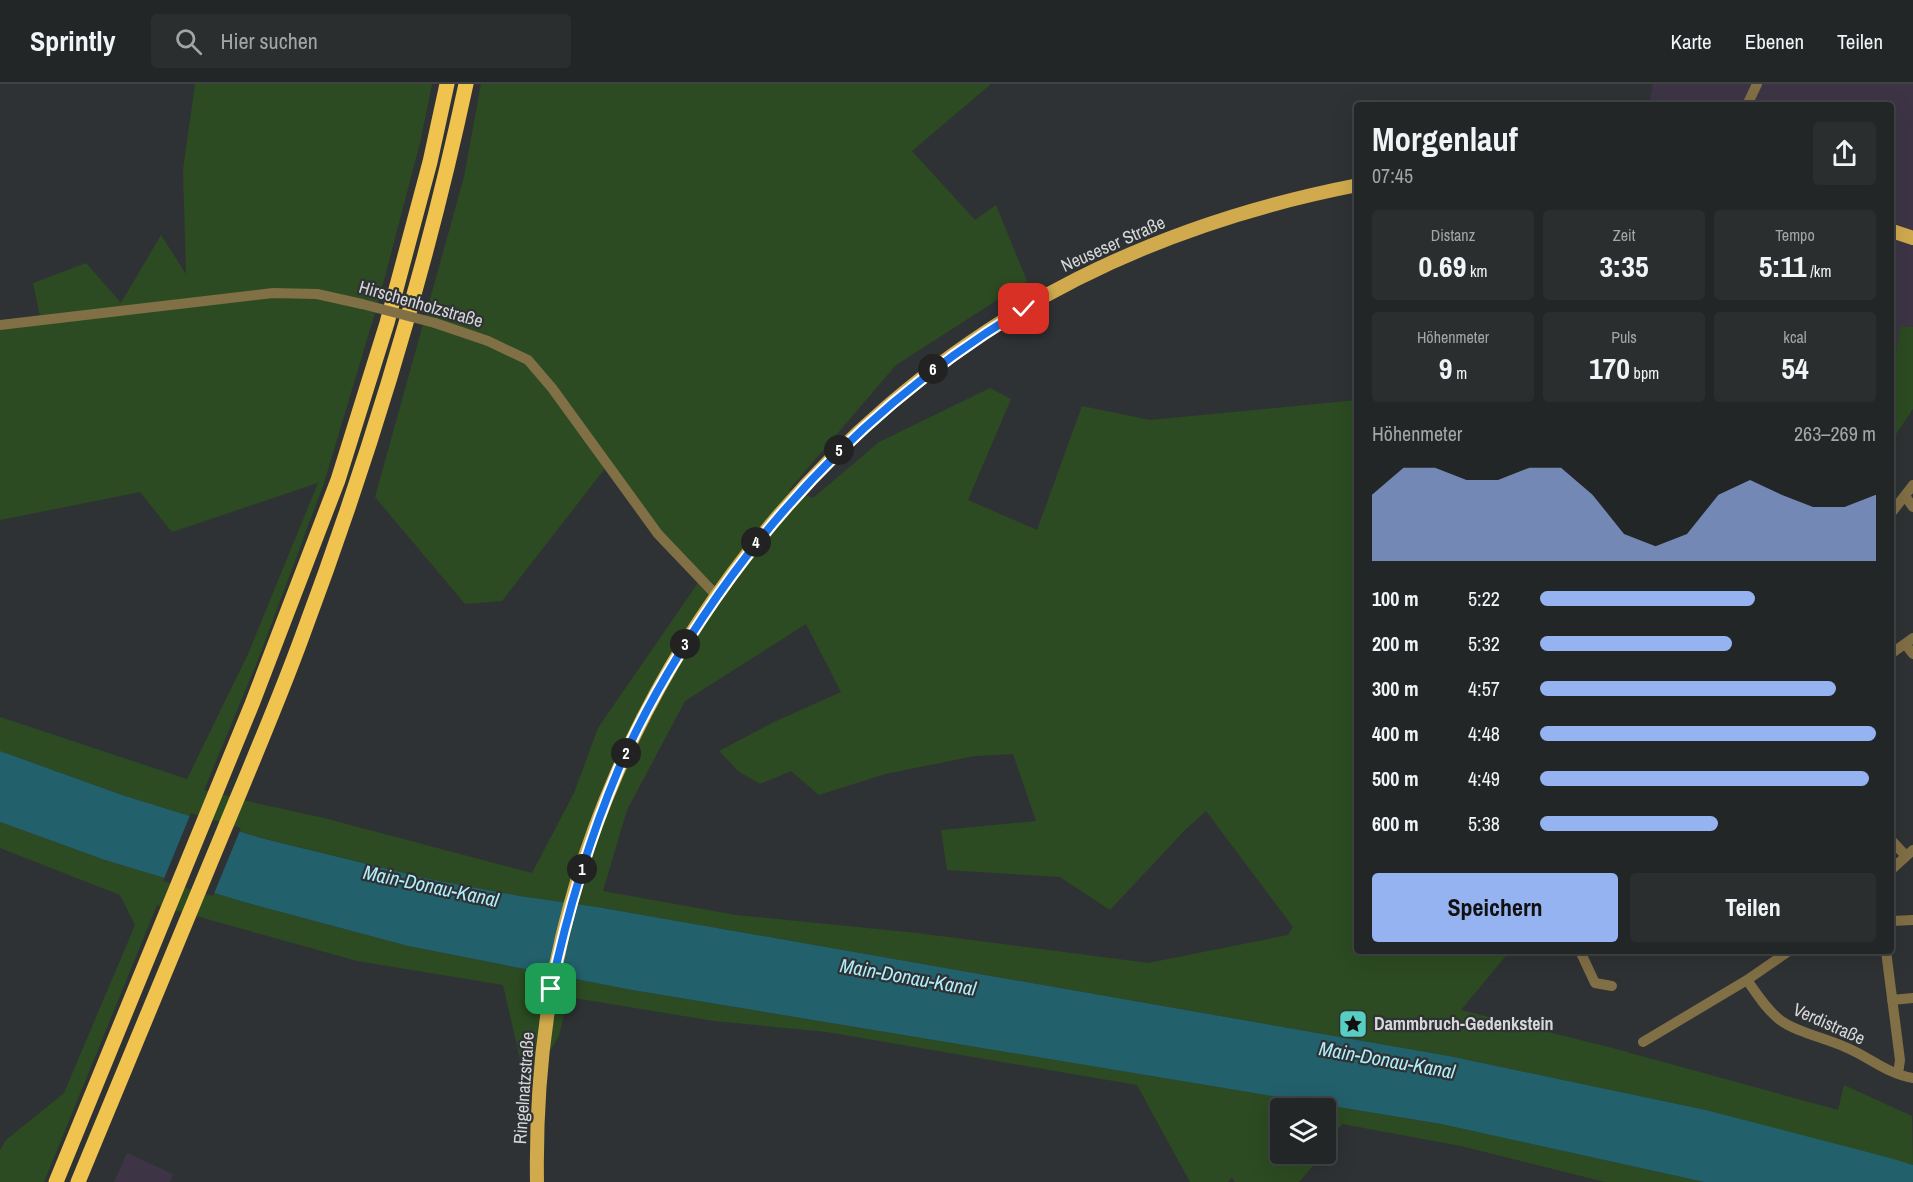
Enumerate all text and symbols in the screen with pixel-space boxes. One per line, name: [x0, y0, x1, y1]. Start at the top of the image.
search box: [151, 14, 571, 68]
text: Sprintly: [30, 22, 115, 60]
icon: search: [172, 25, 205, 58]
text: Hier suchen: [220, 26, 318, 56]
text: Karte: [1671, 27, 1712, 56]
text: Ebenen: [1745, 27, 1804, 56]
text: Teilen: [1837, 27, 1883, 56]
text: Morgenlauf: [1372, 117, 1518, 161]
button: share: [1813, 122, 1876, 185]
text: 07:45: [1372, 162, 1413, 189]
street label: Neuseser Straße: [1057, 209, 1169, 278]
text: Distanz: [1431, 224, 1475, 246]
text: Zeit: [1613, 224, 1635, 246]
text: Tempo: [1775, 224, 1815, 246]
text: 0.69: [1418, 246, 1466, 286]
text: 3:35: [1599, 246, 1649, 286]
text: 5:11: [1759, 246, 1807, 286]
text: km: [1466, 260, 1488, 282]
text: /km: [1807, 260, 1831, 282]
street label: Hirschenholzstraße: [356, 274, 486, 333]
pin: [998, 283, 1049, 334]
icon: check: [1007, 292, 1040, 325]
text: Höhenmeter: [1417, 326, 1489, 348]
text: Puls: [1611, 326, 1637, 348]
text: kcal: [1783, 326, 1807, 348]
text: 9: [1439, 348, 1453, 388]
text: 170: [1589, 348, 1630, 388]
text: 54: [1781, 348, 1809, 388]
pin: 6: [918, 354, 948, 384]
text: 6: [929, 358, 937, 380]
text: m: [1453, 362, 1467, 384]
text: bpm: [1630, 362, 1659, 384]
text: Höhenmeter: [1372, 420, 1462, 447]
text: 263–269 m: [1794, 420, 1876, 447]
pin: 5: [824, 435, 854, 465]
text: 5: [835, 439, 843, 461]
pin: 4: [741, 527, 771, 557]
text: 4: [752, 531, 760, 553]
text: 100 m: [1372, 585, 1419, 612]
text: 5:22: [1468, 585, 1500, 612]
pin: 3: [670, 629, 700, 659]
text: 200 m: [1372, 630, 1419, 657]
text: 5:32: [1468, 630, 1500, 657]
text: 3: [681, 633, 689, 655]
text: 300 m: [1372, 675, 1419, 702]
text: 4:57: [1468, 675, 1500, 702]
text: 400 m: [1372, 720, 1419, 747]
text: 4:48: [1468, 720, 1500, 747]
pin: 2: [611, 738, 641, 768]
text: 2: [622, 742, 630, 764]
text: 500 m: [1372, 765, 1419, 792]
text: 4:49: [1468, 765, 1500, 792]
text: 600 m: [1372, 810, 1419, 837]
text: 5:38: [1468, 810, 1500, 837]
pin: 1: [567, 854, 597, 884]
water label: Main-Donau-Kanal: [361, 858, 502, 913]
text: 1: [578, 858, 586, 880]
button: Speichern: [1372, 873, 1618, 942]
button: Teilen: [1630, 873, 1876, 942]
water label: Main-Donau-Kanal: [838, 951, 979, 1002]
pin: [525, 963, 576, 1014]
icon: arrive: [534, 972, 567, 1005]
street label: Verdistraße: [1789, 997, 1869, 1050]
place icon: Dammbruch-Gedenkstein: [1337, 1008, 1369, 1040]
place label: Dammbruch-Gedenkstein: [1374, 1011, 1554, 1036]
street label: Ringelnatzstraße: [507, 1031, 540, 1145]
water label: Main-Donau-Kanal: [1317, 1034, 1458, 1085]
map controls: [1270, 1098, 1336, 1164]
button: layers: [1270, 1098, 1336, 1164]

